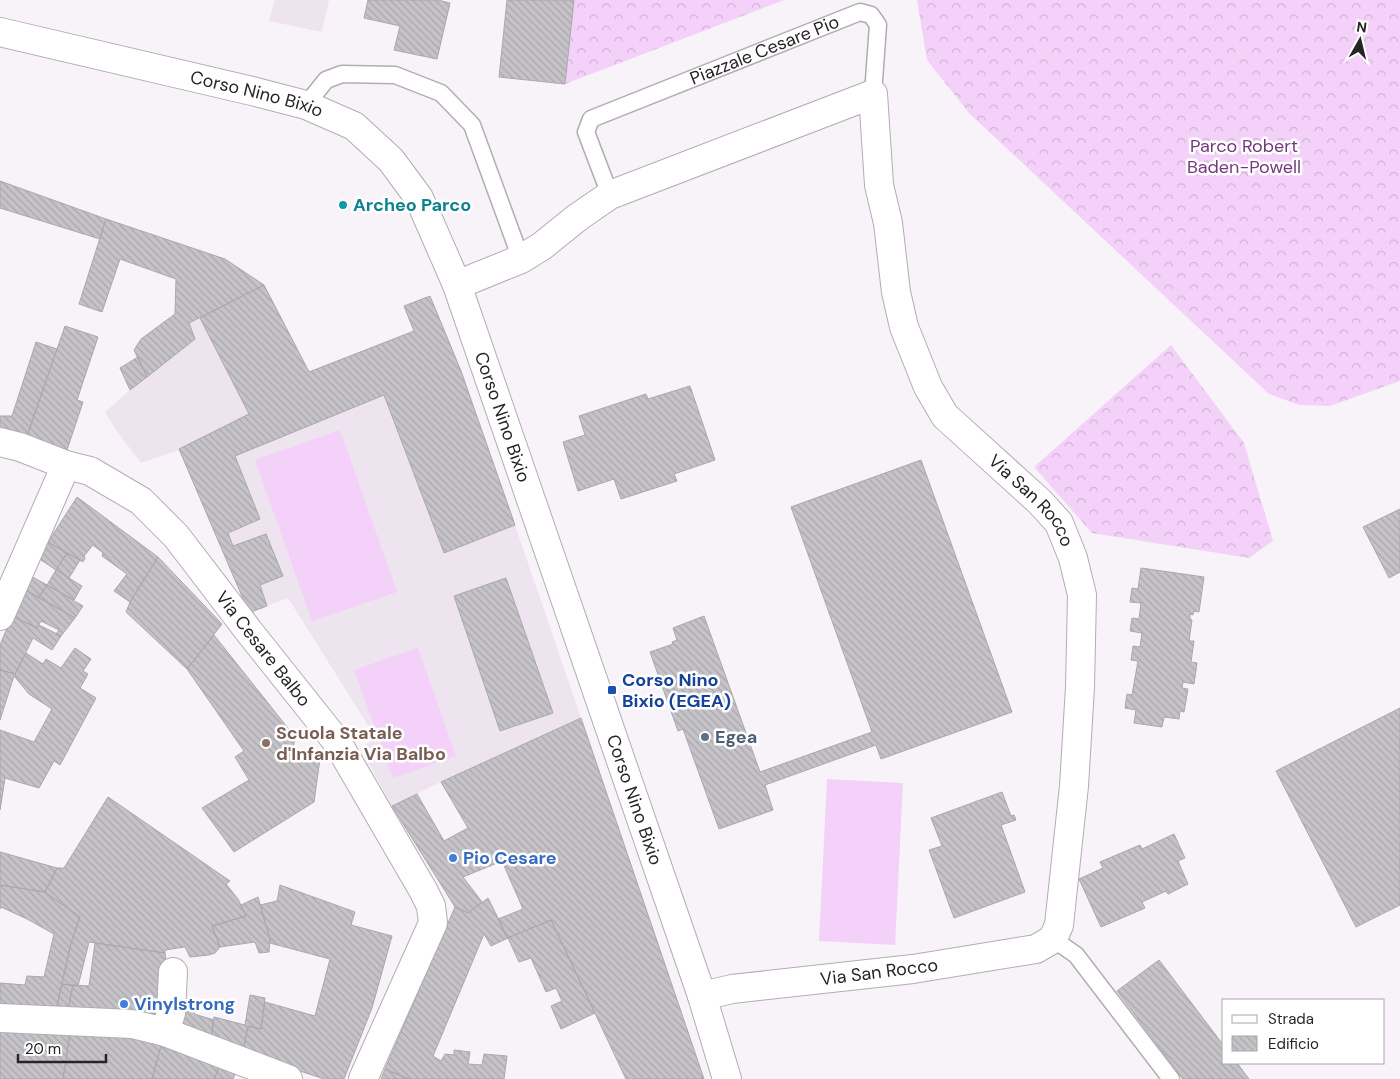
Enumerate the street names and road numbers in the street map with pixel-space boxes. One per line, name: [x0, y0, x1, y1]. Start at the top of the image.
street label: Piazzale Cesare Pio: [686, 10, 843, 90]
street label: Corso Nino Bixio: [188, 65, 327, 123]
street label: Corso Nino Bixio: [469, 349, 536, 485]
street label: Via San Rocco: [983, 449, 1079, 550]
street label: Via Cesare Balbo: [210, 586, 316, 712]
street label: Corso Nino Bixio: [601, 731, 668, 868]
street label: Via San Rocco: [819, 953, 939, 991]

